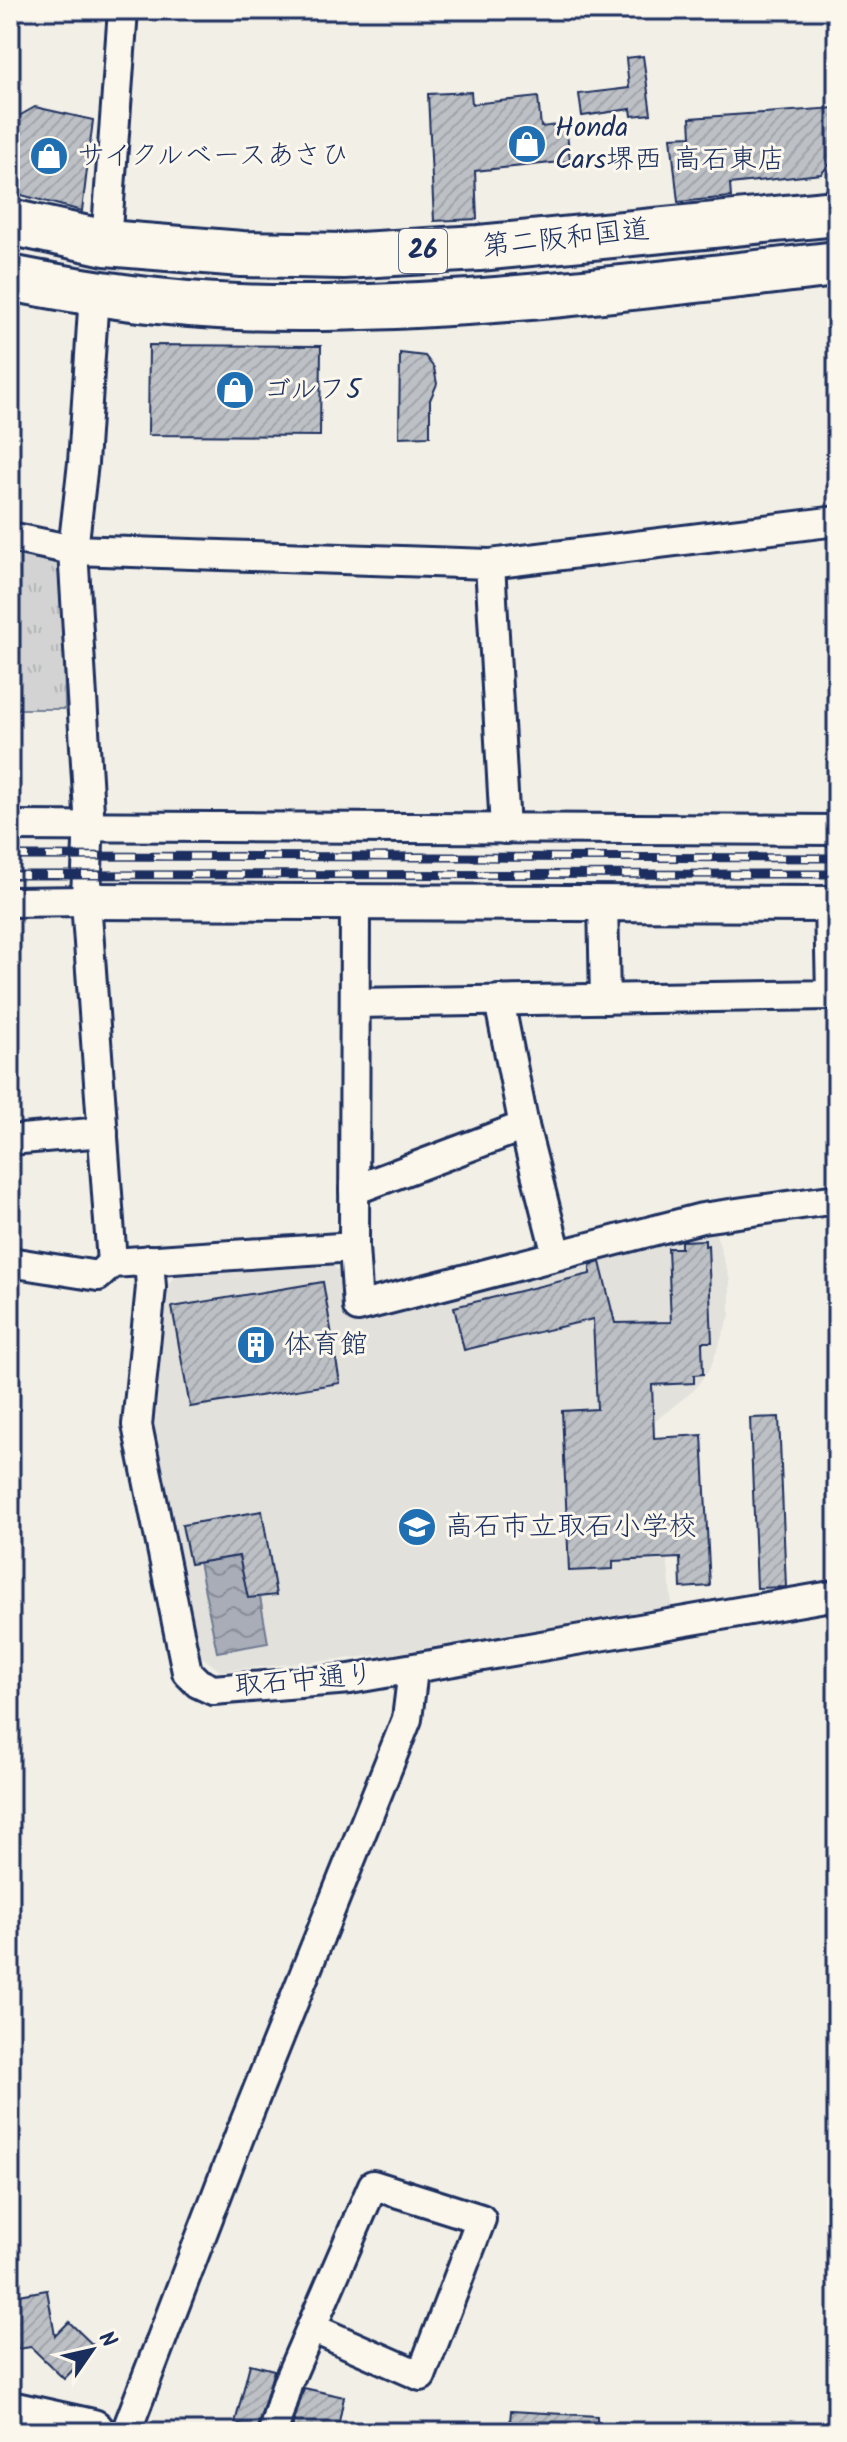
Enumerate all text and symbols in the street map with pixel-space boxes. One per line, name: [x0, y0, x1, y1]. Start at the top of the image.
place label: Honda Cars堺西 高石東店: [555, 106, 785, 183]
shop icon: Honda Cars堺西 高石東店: [506, 123, 548, 165]
place label: サイクルベースあさひ: [77, 134, 349, 179]
shop icon: サイクルベースあさひ: [28, 135, 70, 177]
street label: 第二阪和国道: [480, 208, 652, 270]
road number: 26: [399, 229, 447, 273]
place label: ゴルフ5: [263, 368, 363, 413]
shop icon: ゴルフ5: [214, 369, 256, 411]
place label: 体育館: [284, 1323, 368, 1368]
building icon: 体育館: [235, 1324, 277, 1366]
place label: 高石市立取石小学校: [445, 1505, 697, 1550]
school or university icon: 高石市立取石小学校: [396, 1506, 438, 1548]
street label: 取石中通り: [232, 1652, 376, 1710]
north arrow: [52, 2310, 132, 2390]
text: N: [88, 2325, 125, 2356]

